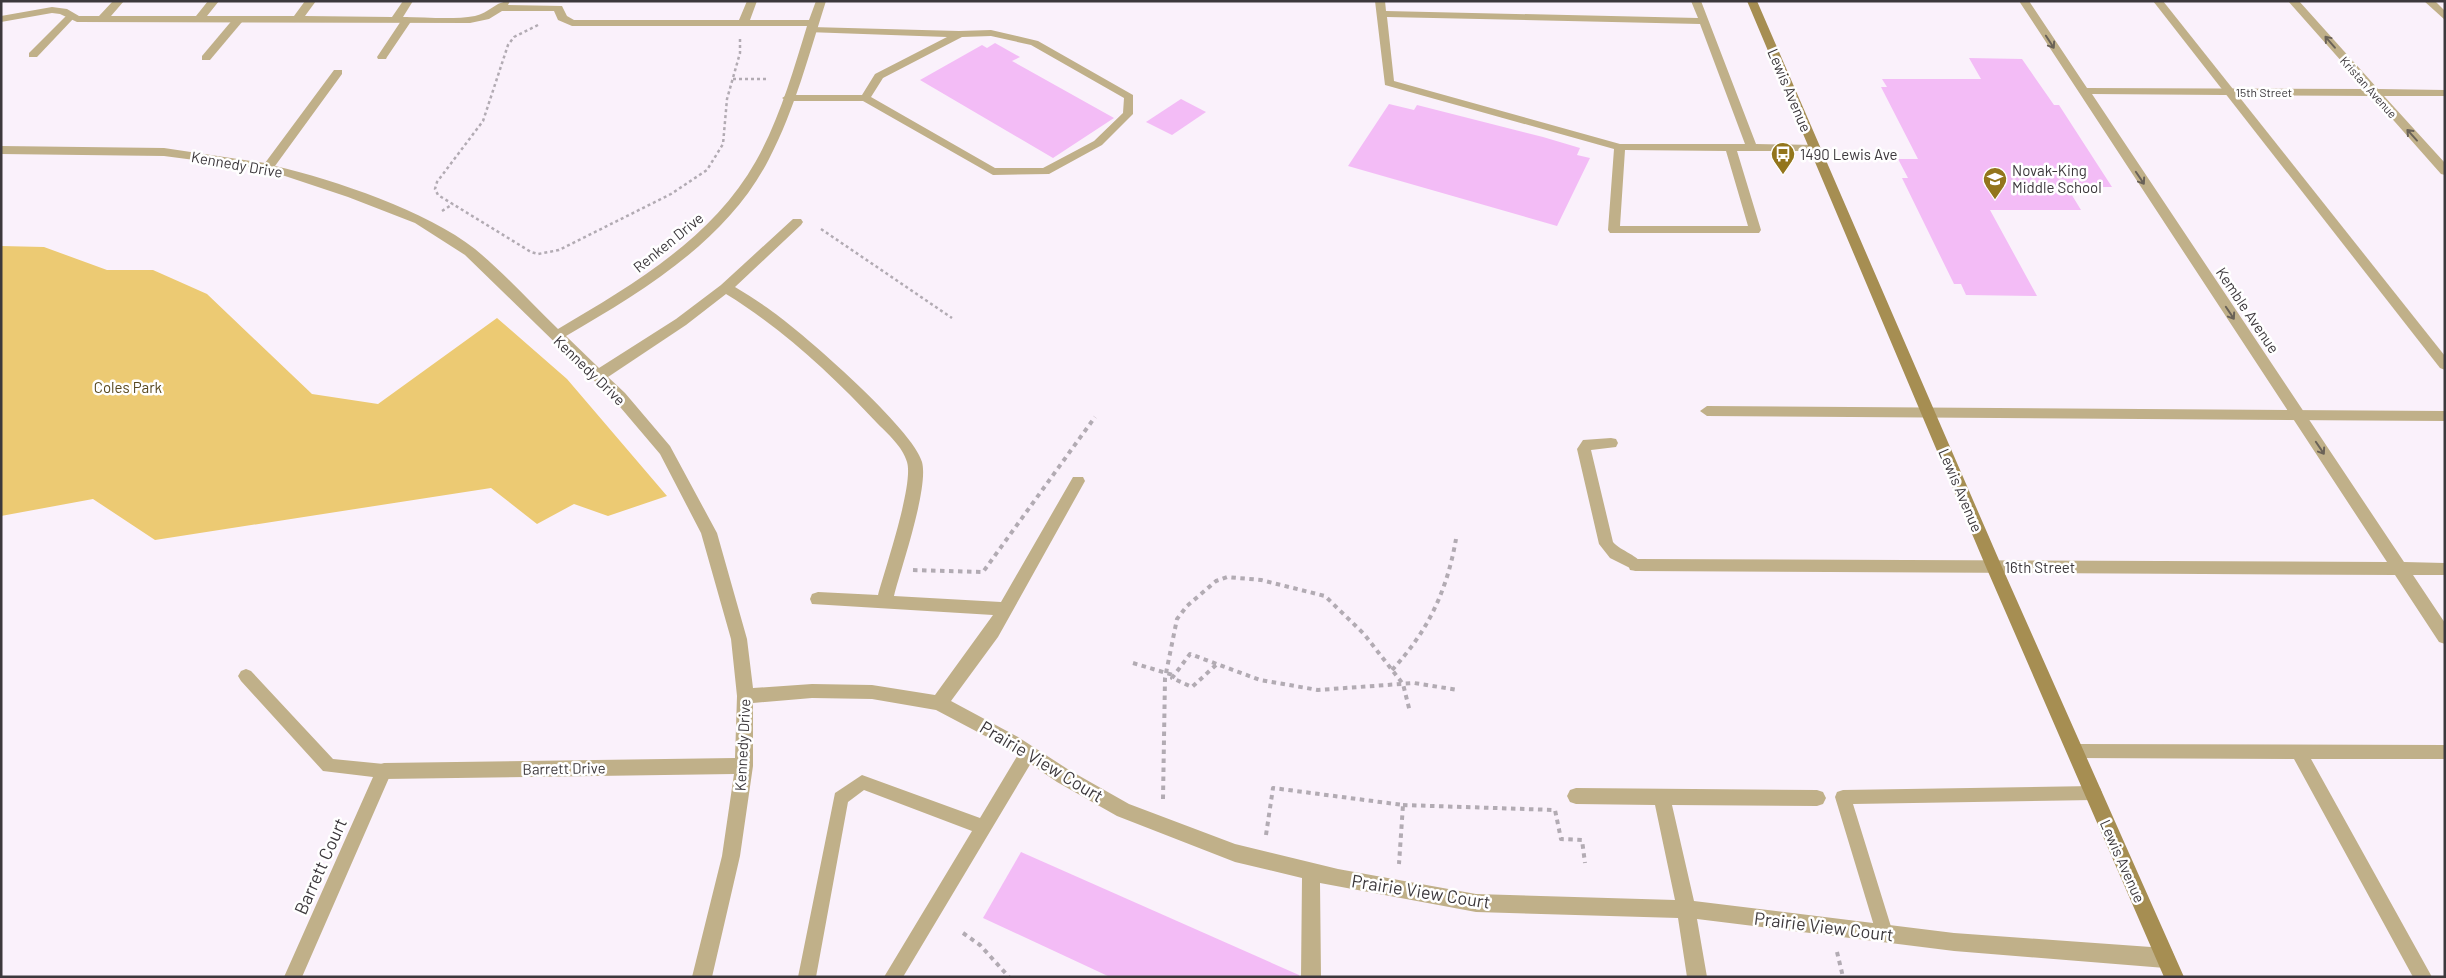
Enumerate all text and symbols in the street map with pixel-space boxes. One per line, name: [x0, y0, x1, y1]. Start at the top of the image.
one-way arrow: [2045, 35, 2056, 49]
one-way arrow: [2324, 36, 2335, 49]
street label: Lewis Avenue: [1764, 46, 1816, 134]
street label: Kristan Avenue: [2338, 53, 2400, 121]
street label: 15th Street: [2236, 85, 2292, 99]
one-way arrow: [2406, 129, 2418, 142]
bus stop icon: 1490 Lewis Ave: [1770, 141, 1796, 175]
place label: 1490 Lewis Ave: [1800, 145, 1898, 163]
street label: Kennedy Drive: [190, 147, 284, 181]
place label: Novak-King Middle School: [2012, 161, 2102, 196]
school or university icon: Novak-King Middle School: [1982, 166, 2008, 200]
one-way arrow: [2135, 170, 2145, 184]
street label: Renken Drive: [629, 208, 707, 276]
street label: Kemble Avenue: [2213, 264, 2283, 356]
one-way arrow: [2225, 306, 2235, 320]
street label: Kennedy Drive: [550, 331, 630, 409]
park label: Coles Park: [94, 378, 163, 396]
one-way arrow: [2315, 441, 2325, 455]
street label: Lewis Avenue: [1935, 446, 1987, 534]
street label: 16th Street: [2005, 558, 2075, 576]
street label: Kennedy Drive: [731, 698, 753, 792]
street label: Prairie View Court: [976, 715, 1108, 807]
street label: Barrett Drive: [522, 758, 606, 778]
street label: Barrett Court: [289, 814, 351, 918]
street label: Lewis Avenue: [2097, 817, 2149, 905]
street label: Prairie View Court: [1350, 869, 1492, 913]
street label: Prairie View Court: [1753, 907, 1895, 945]

